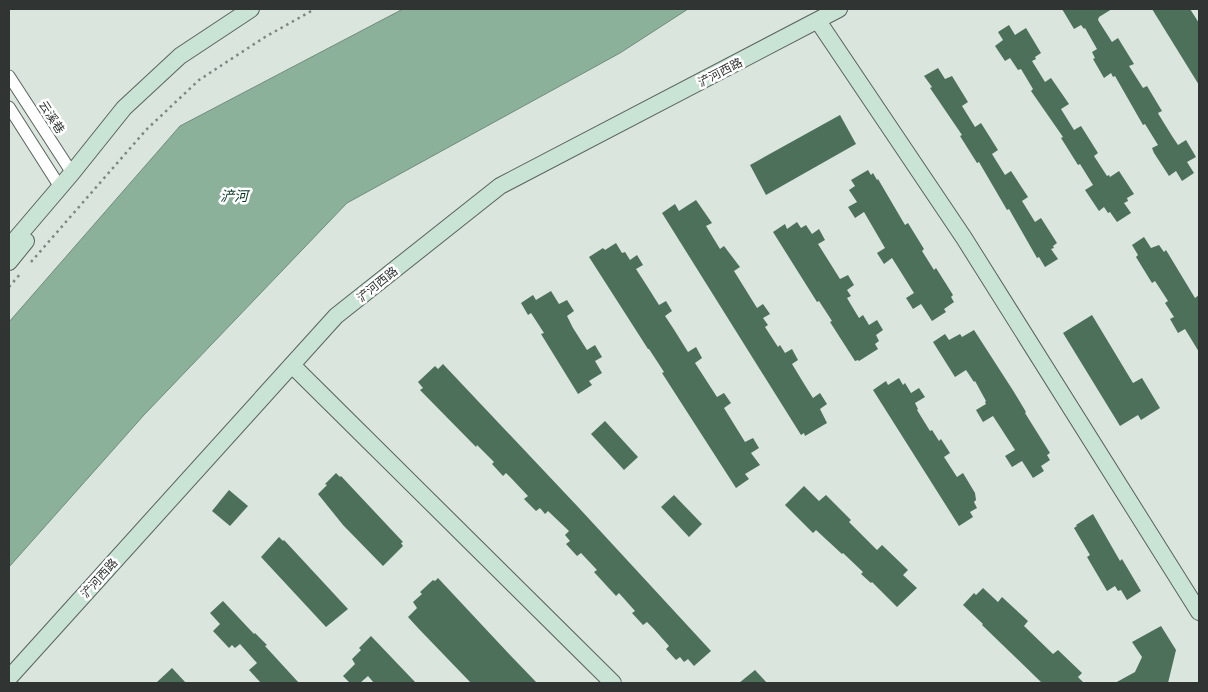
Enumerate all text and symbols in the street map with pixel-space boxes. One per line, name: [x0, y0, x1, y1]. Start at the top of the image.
street label: 浐河西路: [694, 53, 746, 91]
street label: 云溪巷: [34, 97, 70, 137]
water label: 浐河: [220, 185, 251, 206]
street label: 浐河西路: [352, 262, 402, 306]
street label: 浐河西路: [76, 554, 122, 602]

